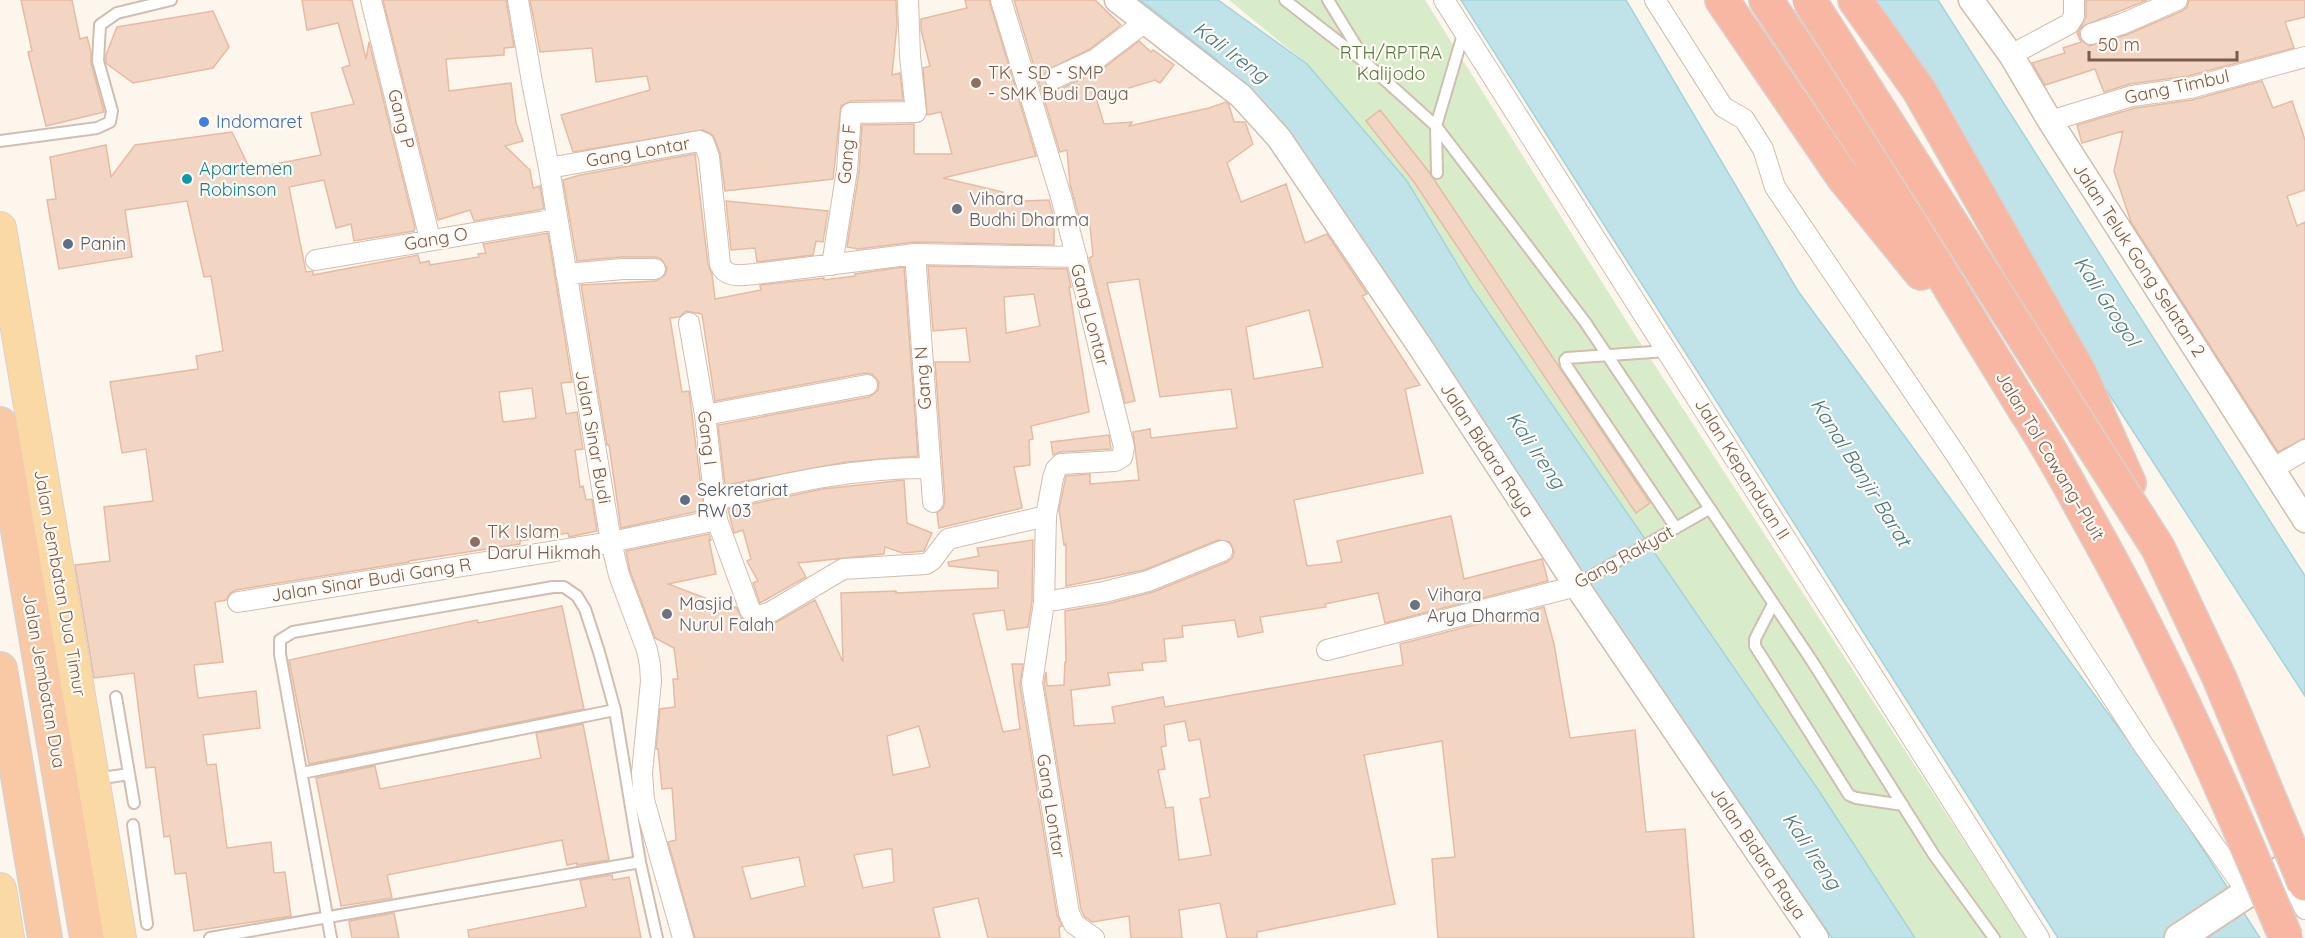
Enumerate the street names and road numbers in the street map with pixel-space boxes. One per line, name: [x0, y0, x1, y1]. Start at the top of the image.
street label: Gang Timbul: [2122, 64, 2231, 109]
street label: Gang P: [383, 87, 420, 151]
street label: Gang F: [832, 123, 861, 185]
street label: Gang Lontar: [584, 131, 692, 172]
street label: Jalan Teluk Gong Selatan 2: [2068, 158, 2211, 361]
street label: Gang O: [402, 222, 469, 255]
street label: Gang Lontar: [1066, 261, 1115, 369]
street label: Gang N: [909, 346, 936, 410]
street label: Jalan Tol Cawang–Pluit: [1991, 367, 2110, 544]
street label: Jalan Sinar Budi: [570, 368, 617, 506]
street label: Jalan Bidara Raya: [1435, 378, 1539, 521]
street label: Jalan Kepanduan II: [1690, 394, 1795, 544]
street label: Gang I: [693, 409, 722, 467]
street label: Jalan Jembatan Dua Timur: [29, 468, 91, 698]
street label: Gang Rakyat: [1570, 520, 1677, 593]
street label: Jalan Sinar Budi Gang R: [269, 552, 473, 607]
street label: Jalan Jembatan Dua: [18, 592, 70, 770]
street label: Gang Lontar: [1032, 752, 1071, 860]
street label: Jalan Bidara Raya: [1705, 782, 1811, 924]

